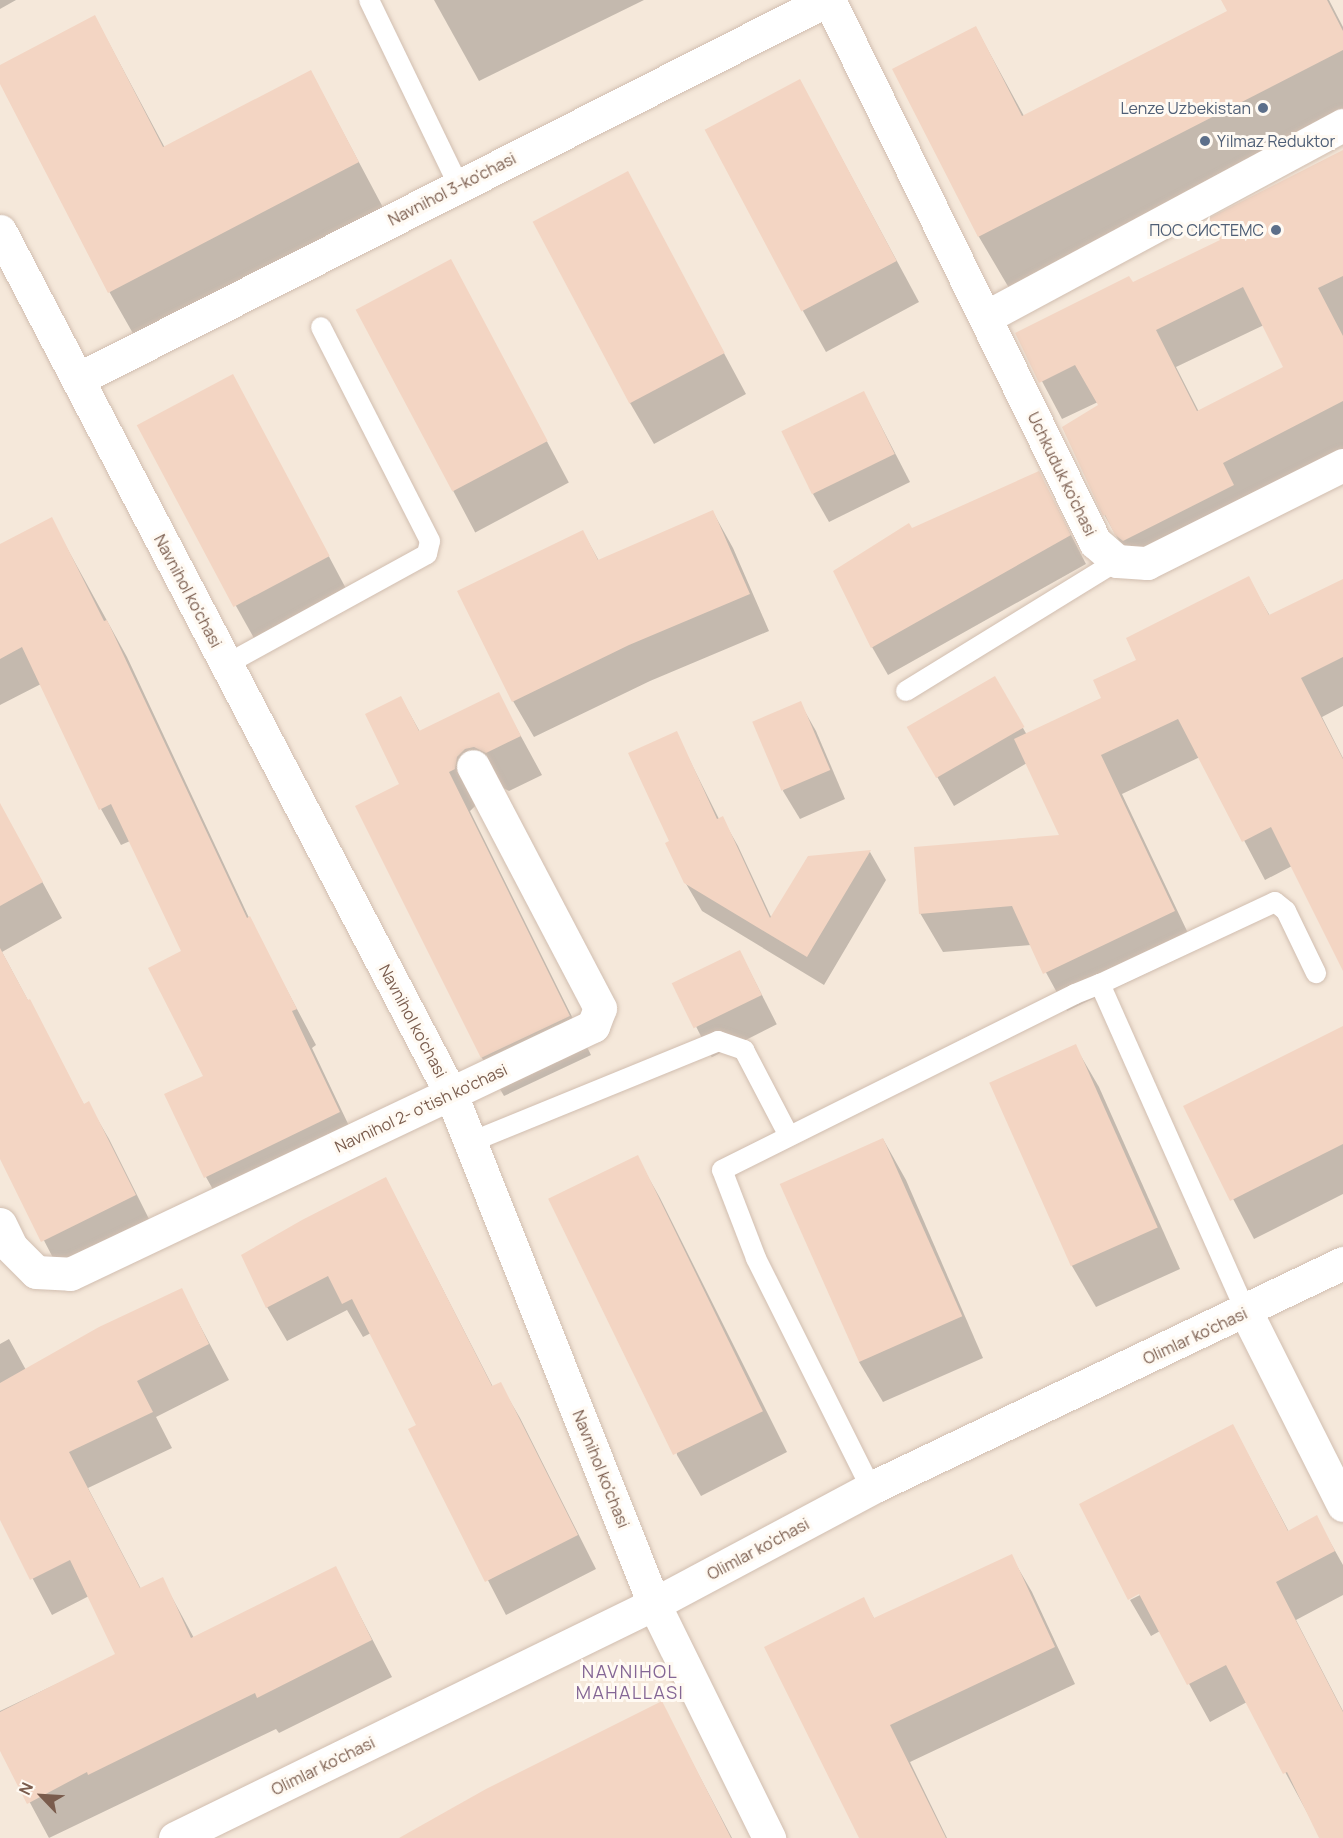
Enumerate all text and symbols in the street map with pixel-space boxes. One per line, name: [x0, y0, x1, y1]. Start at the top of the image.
place label: Lenze Uzbekistan: [1120, 98, 1251, 118]
marker: Lenze Uzbekistan: [1256, 101, 1270, 115]
place label: Yilmaz Reduktor: [1217, 131, 1335, 151]
marker: Yilmaz Reduktor: [1198, 134, 1212, 148]
street label: Navnihol 3-ko'chasi: [385, 148, 519, 230]
place label: ПОС СИСТЕМС: [1149, 220, 1264, 240]
marker: ПОС СИСТЕМС: [1269, 223, 1283, 237]
street label: Uchkuduk ko'chasi: [1024, 409, 1100, 539]
street label: Navnihol ko'chasi: [150, 531, 226, 651]
street label: Navnihol ko'chasi: [375, 961, 451, 1081]
street label: Navnihol 2- o'tish ko'chasi: [332, 1060, 510, 1156]
street label: Olimlar ko'chasi: [1140, 1303, 1250, 1369]
street label: Navnihol ko'chasi: [569, 1407, 633, 1531]
street label: Olimlar ko'chasi: [704, 1514, 812, 1584]
district label: NAVNIHOL MAHALLASI: [576, 1661, 684, 1704]
street label: Olimlar ko'chasi: [268, 1733, 378, 1799]
north arrow: [12, 1766, 72, 1826]
text: N: [13, 1779, 38, 1798]

